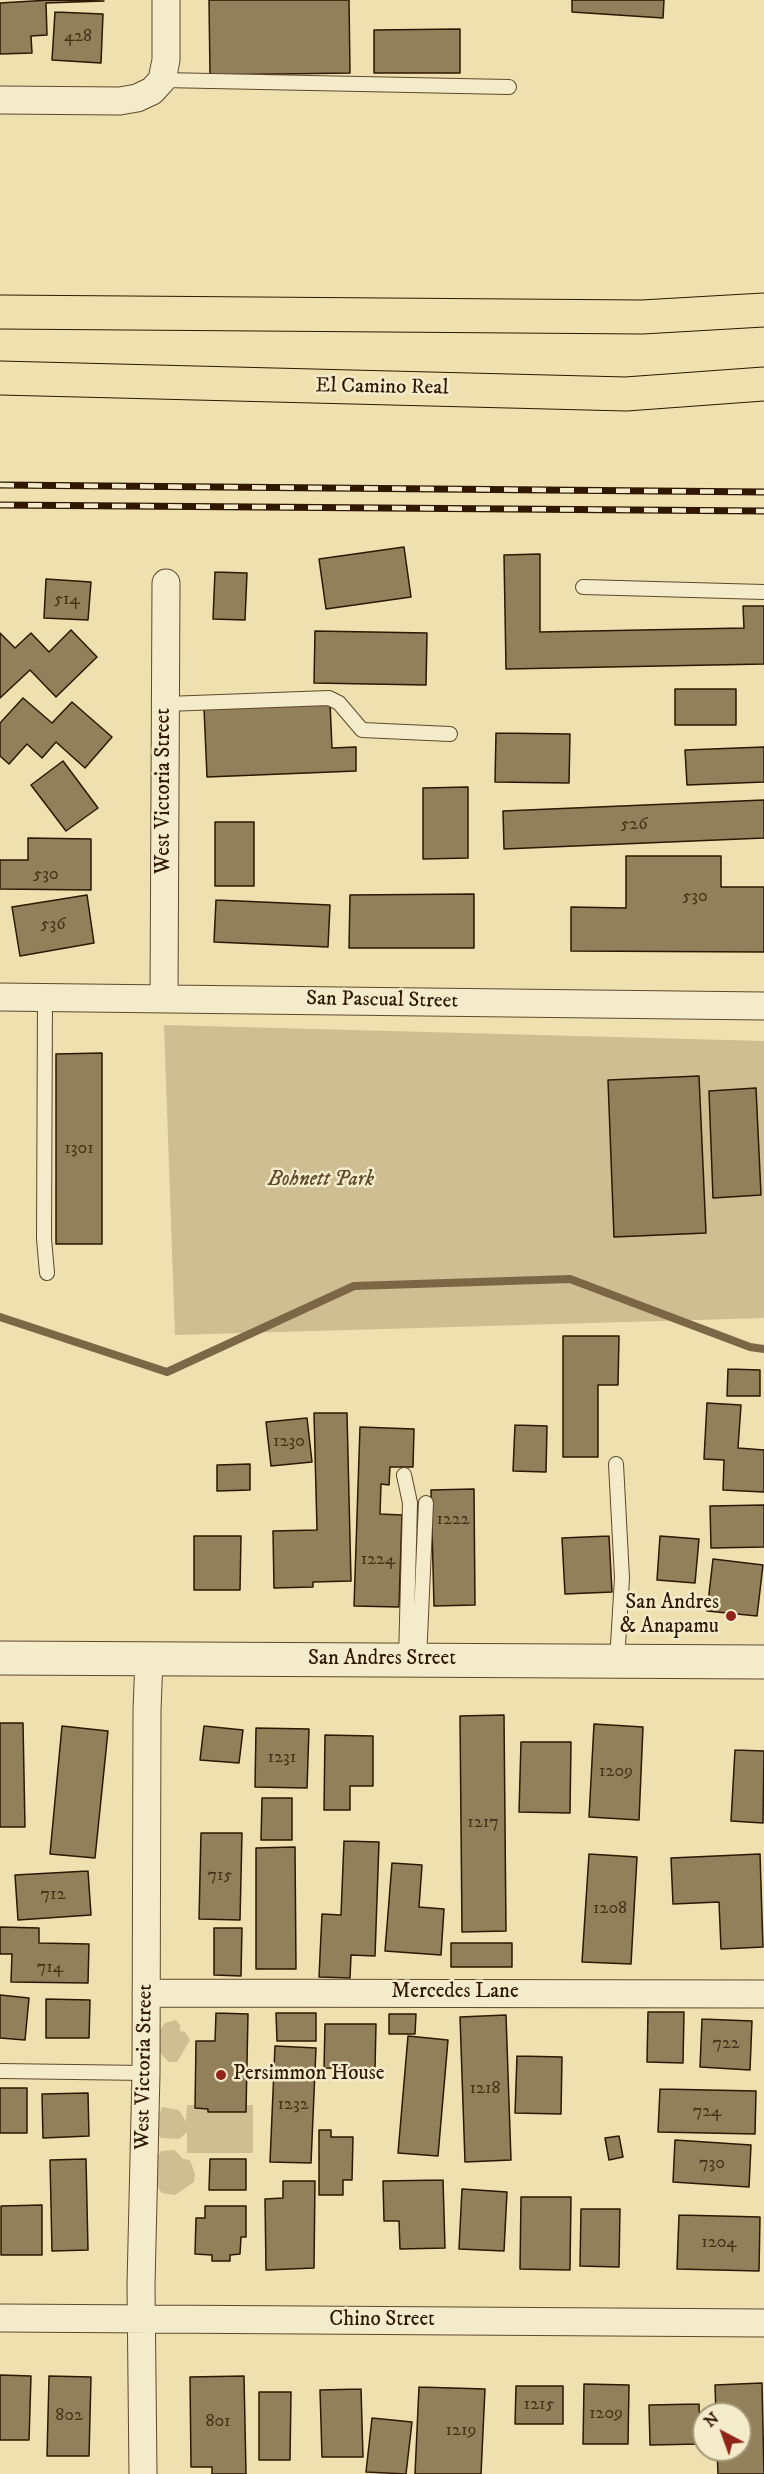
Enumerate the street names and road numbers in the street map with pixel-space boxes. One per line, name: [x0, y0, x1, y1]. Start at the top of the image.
street label: El Camino Real: [315, 374, 449, 402]
street label: West Victoria Street: [152, 708, 178, 874]
street label: San Pascual Street: [306, 987, 458, 1015]
street label: San Andres Street: [308, 1647, 456, 1673]
street label: Mercedes Lane: [391, 1980, 519, 2006]
street label: West Victoria Street: [131, 1984, 159, 2150]
street label: Chino Street: [329, 2308, 435, 2334]

